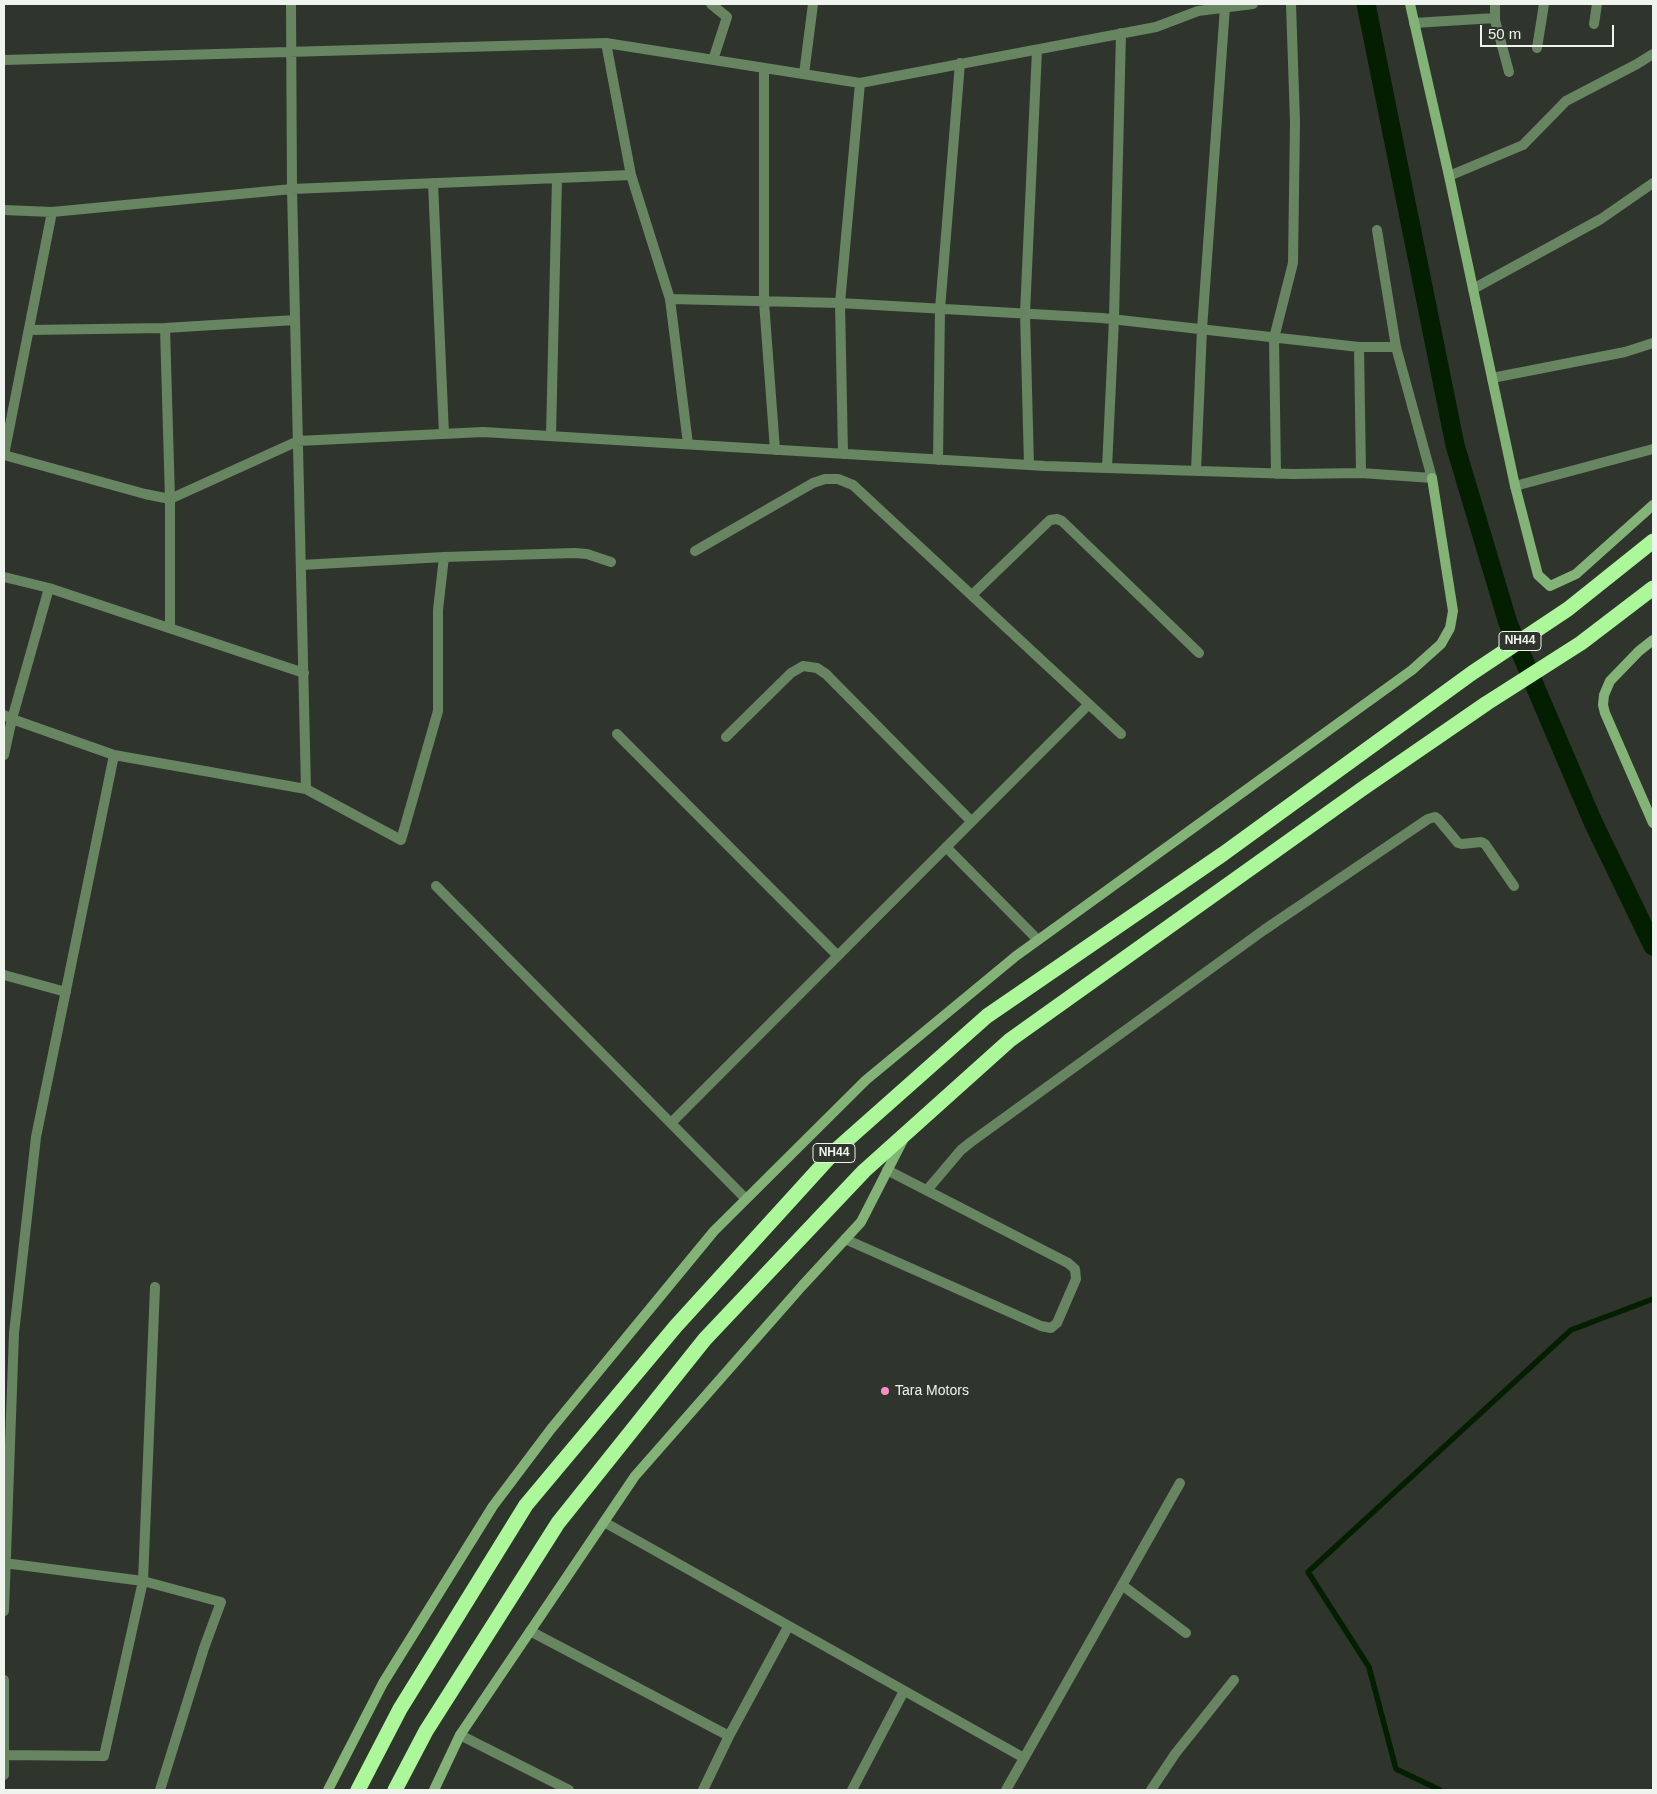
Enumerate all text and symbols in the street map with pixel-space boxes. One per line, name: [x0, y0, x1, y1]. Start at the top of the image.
scale bar: [1482, 15, 1616, 47]
text: 50 m: [1488, 25, 1521, 42]
road number: NH44: [1499, 631, 1541, 650]
road number: NH44: [813, 1144, 855, 1162]
place label: Tara Motors: [895, 1383, 969, 1399]
marker: Tara Motors: [879, 1385, 891, 1397]

